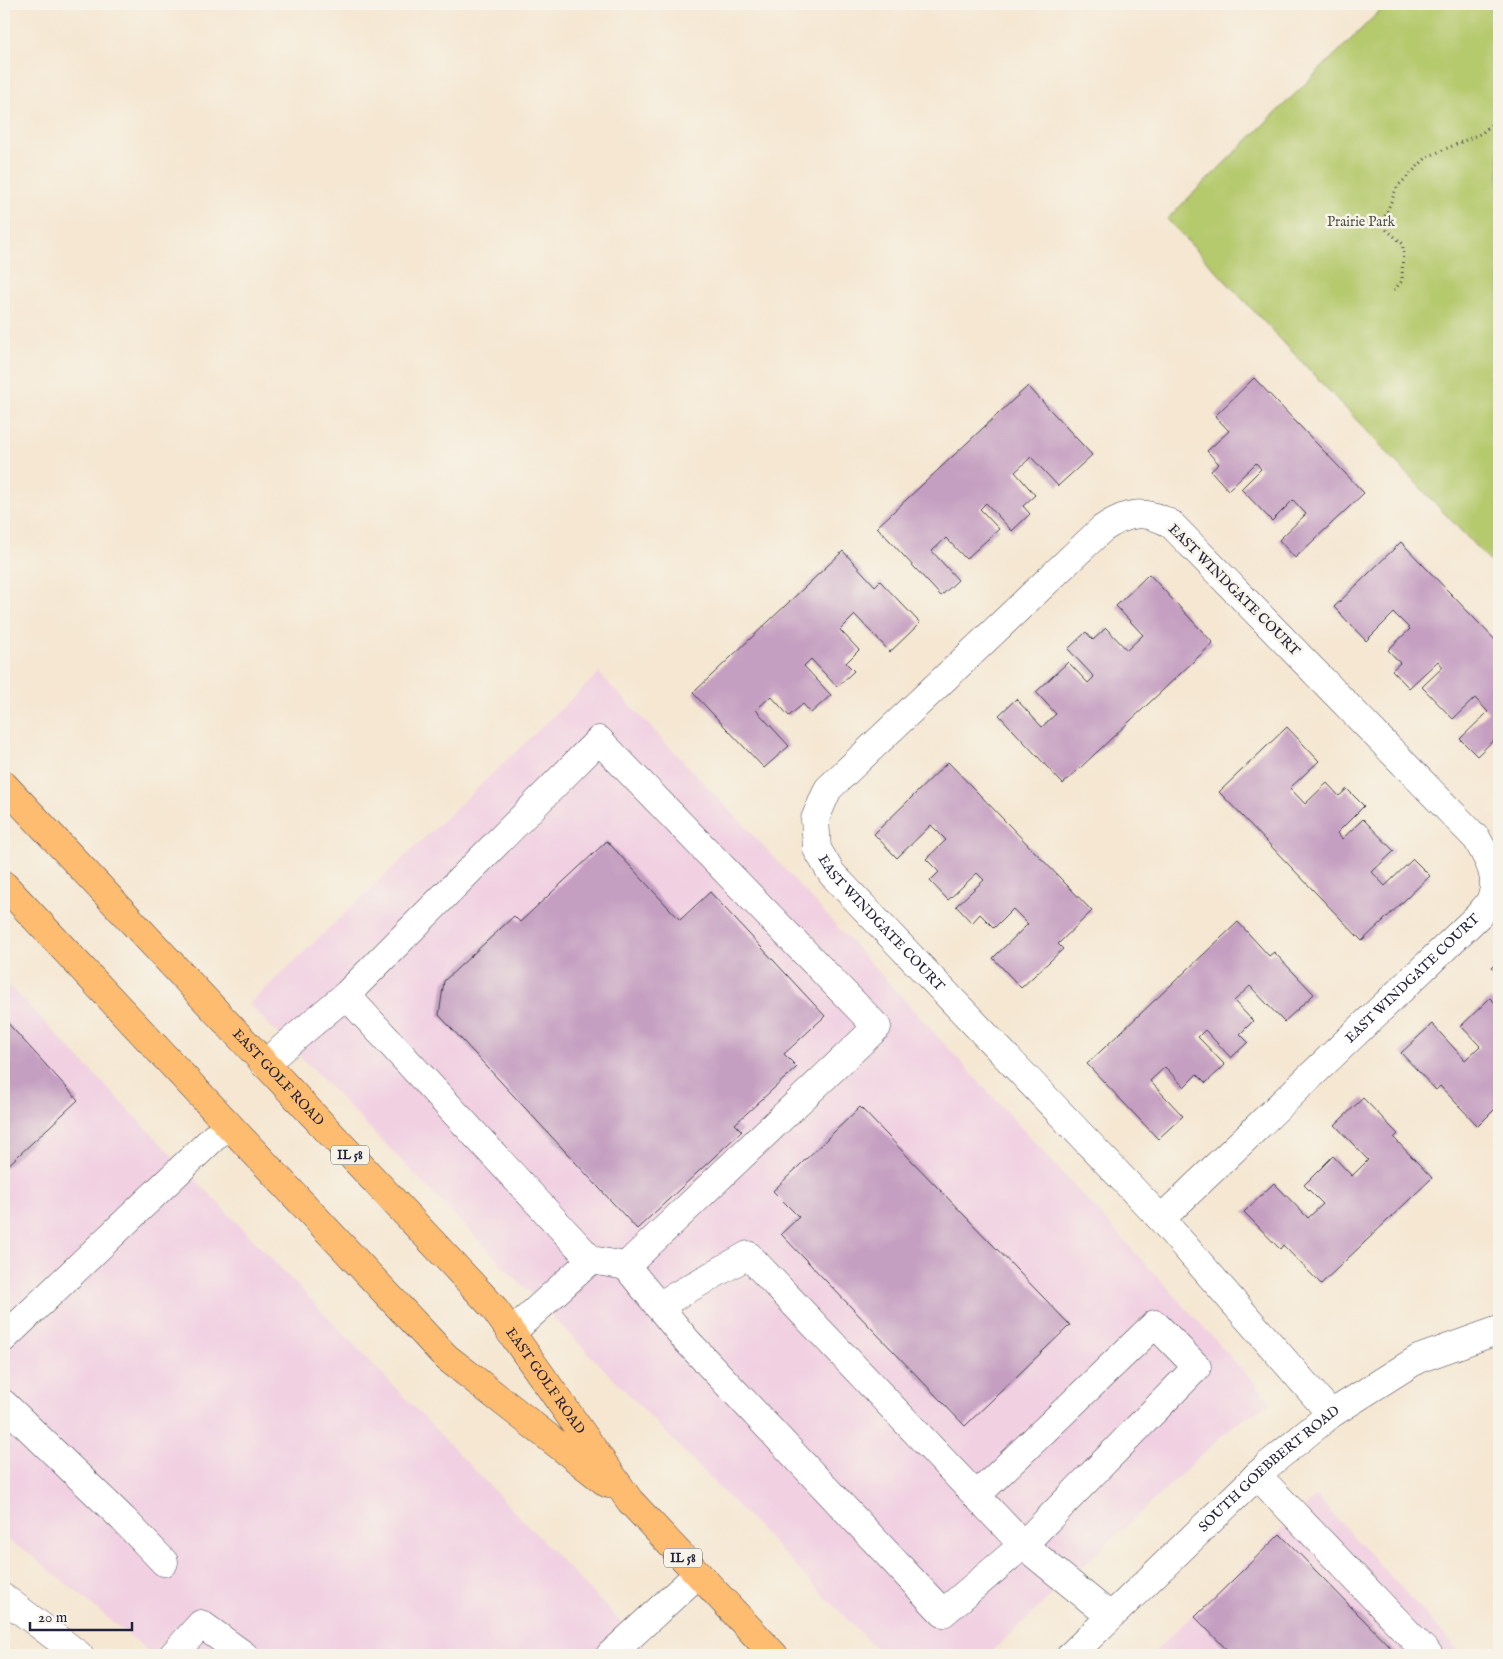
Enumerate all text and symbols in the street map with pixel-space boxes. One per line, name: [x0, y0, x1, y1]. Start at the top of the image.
park label: Prairie Park: [1327, 213, 1395, 231]
street label: EAST WINDGATE COURT: [1164, 520, 1304, 660]
street label: EAST WINDGATE COURT: [814, 852, 949, 996]
street label: EAST WINDGATE COURT: [1341, 909, 1484, 1047]
street label: EAST GOLF ROAD: [228, 1025, 328, 1130]
road number: IL 58: [331, 1146, 369, 1164]
street label: EAST GOLF ROAD: [502, 1324, 589, 1438]
street label: SOUTH GOEBBERT ROAD: [1195, 1402, 1343, 1536]
road number: IL 58: [664, 1549, 702, 1568]
scale bar: [30, 1599, 132, 1631]
text: 20 m: [38, 1608, 68, 1627]

